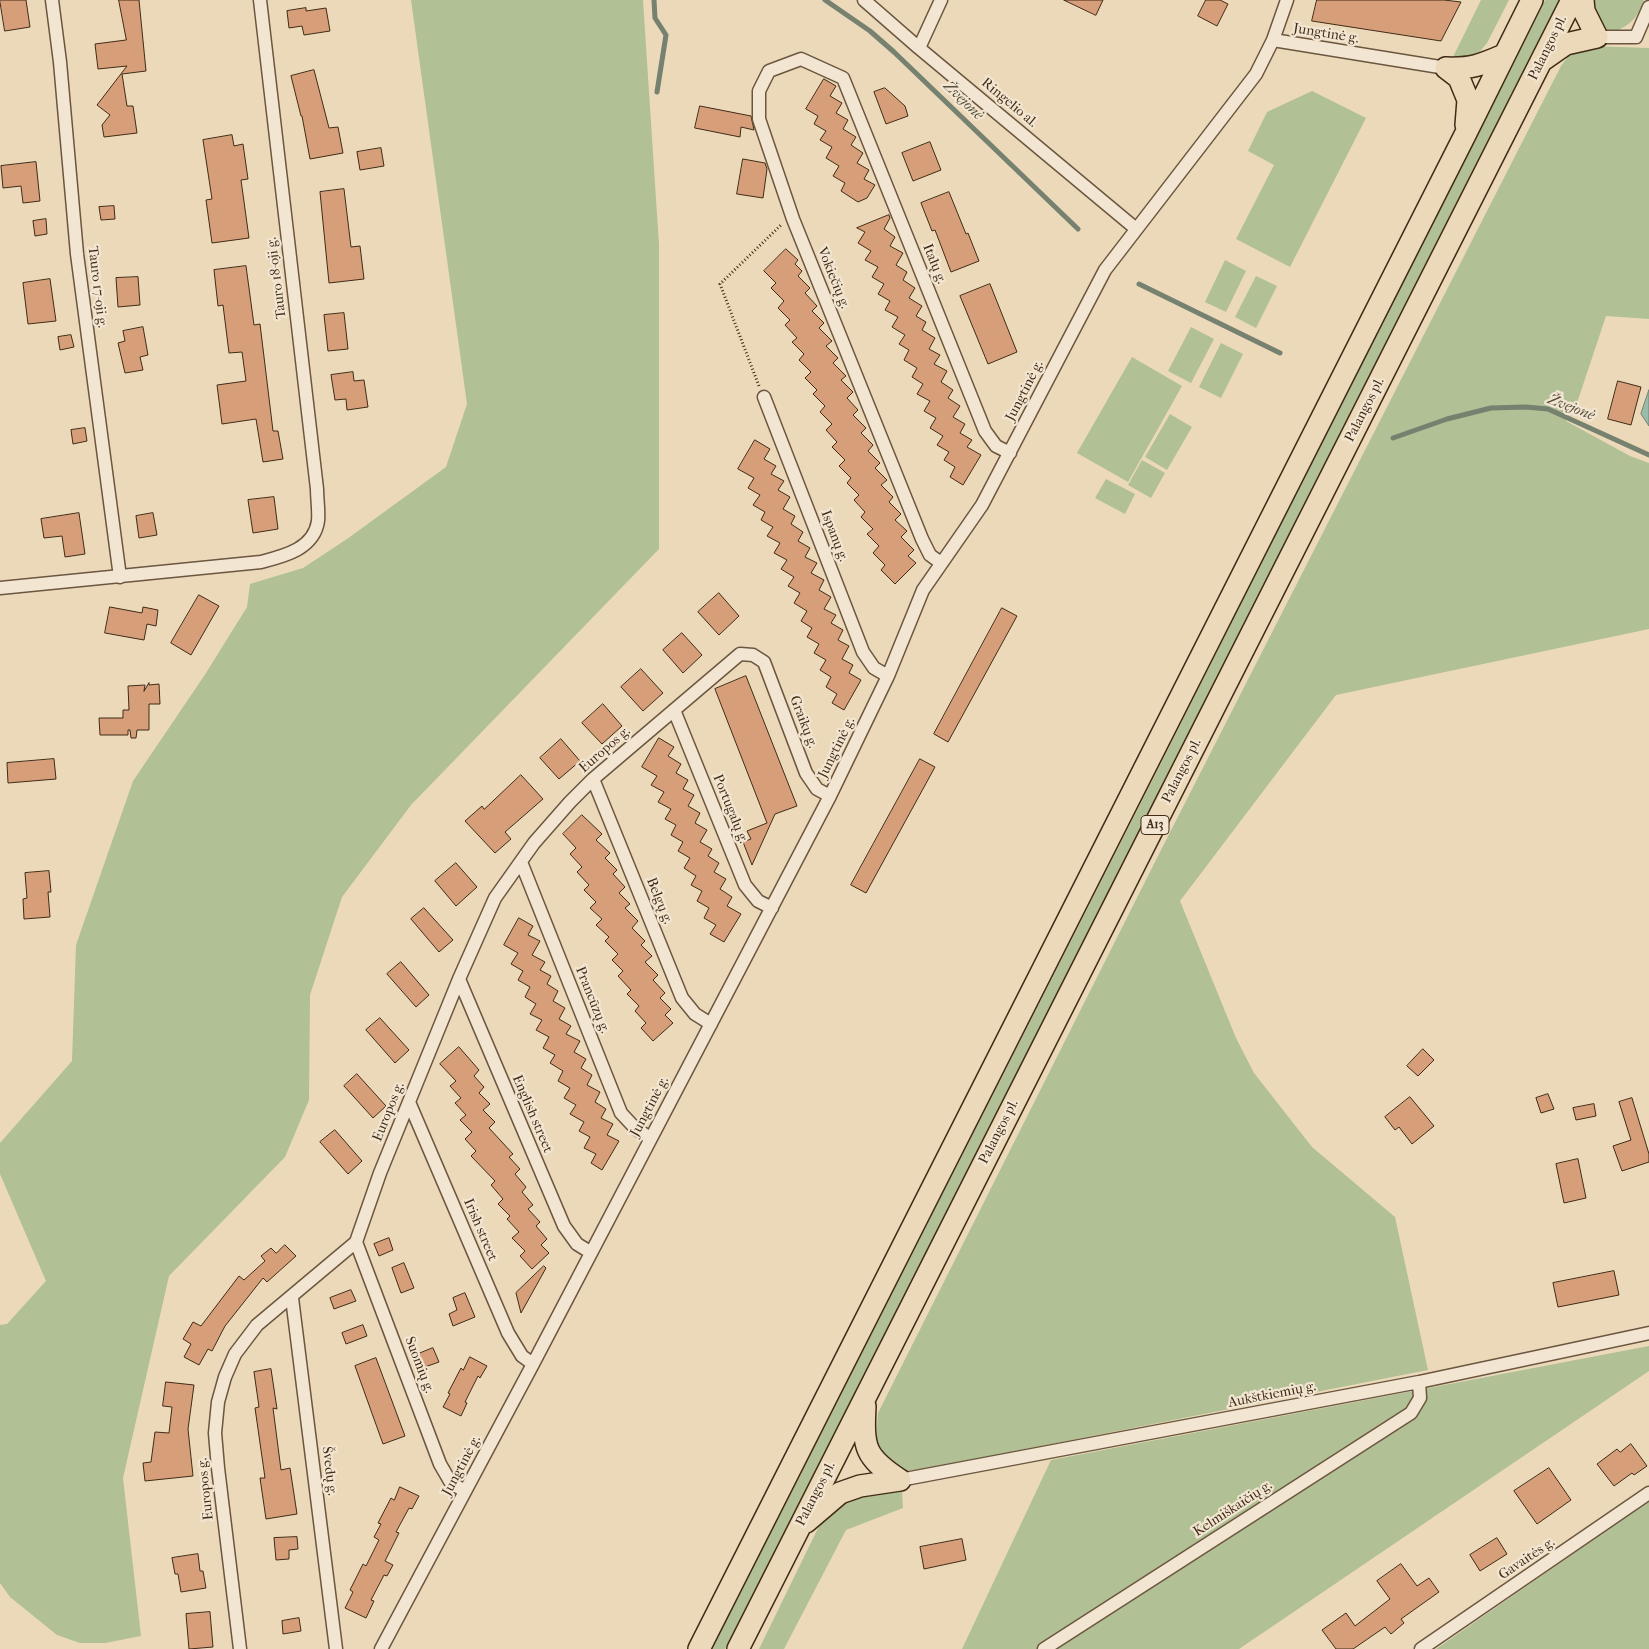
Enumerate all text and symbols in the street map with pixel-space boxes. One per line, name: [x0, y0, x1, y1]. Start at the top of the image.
street label: Palangos pl.: [1525, 13, 1571, 83]
street label: Jungtinė g.: [1292, 21, 1360, 47]
street label: Ringelio al.: [978, 75, 1040, 131]
water label: Žvejonė: [939, 78, 987, 124]
street label: Tauro 18-oji g.: [264, 236, 290, 320]
street label: Italų g.: [918, 242, 950, 286]
street label: Tauro 17-oji g.: [84, 245, 110, 329]
street label: Vokiečių g.: [813, 245, 853, 311]
street label: Jungtinė g.: [1003, 358, 1047, 424]
street label: Palangos pl.: [1342, 375, 1388, 445]
water label: Žvejonė: [1545, 391, 1597, 425]
street label: Ispanų g.: [817, 508, 851, 564]
street label: Graikų g.: [785, 693, 821, 751]
street label: Jungtinė g.: [815, 715, 859, 781]
street label: Europos g.: [576, 723, 634, 777]
street label: Palangos pl.: [1159, 736, 1205, 806]
street label: Portugalų g.: [709, 772, 751, 846]
road number: A13: [1141, 816, 1169, 834]
street label: Belgų g.: [642, 875, 676, 927]
street label: Prancūzų g.: [571, 964, 613, 1036]
street label: English street: [508, 1073, 556, 1155]
street label: Jungtinė g.: [627, 1074, 673, 1140]
street label: Europos g.: [370, 1080, 408, 1144]
street label: Palangos pl.: [976, 1097, 1022, 1167]
street label: Irish street: [459, 1196, 501, 1264]
street label: Suomių g.: [401, 1335, 437, 1395]
street label: Aukštkiemių g.: [1227, 1378, 1317, 1412]
street label: Jungtinė g.: [439, 1433, 485, 1499]
street label: Švedų g.: [318, 1446, 340, 1496]
street label: Europos g.: [194, 1457, 218, 1521]
street label: Palangos pl.: [793, 1459, 839, 1529]
street label: Kelmiškaičių g.: [1190, 1477, 1276, 1541]
street label: Gavaitės g.: [1496, 1534, 1558, 1584]

